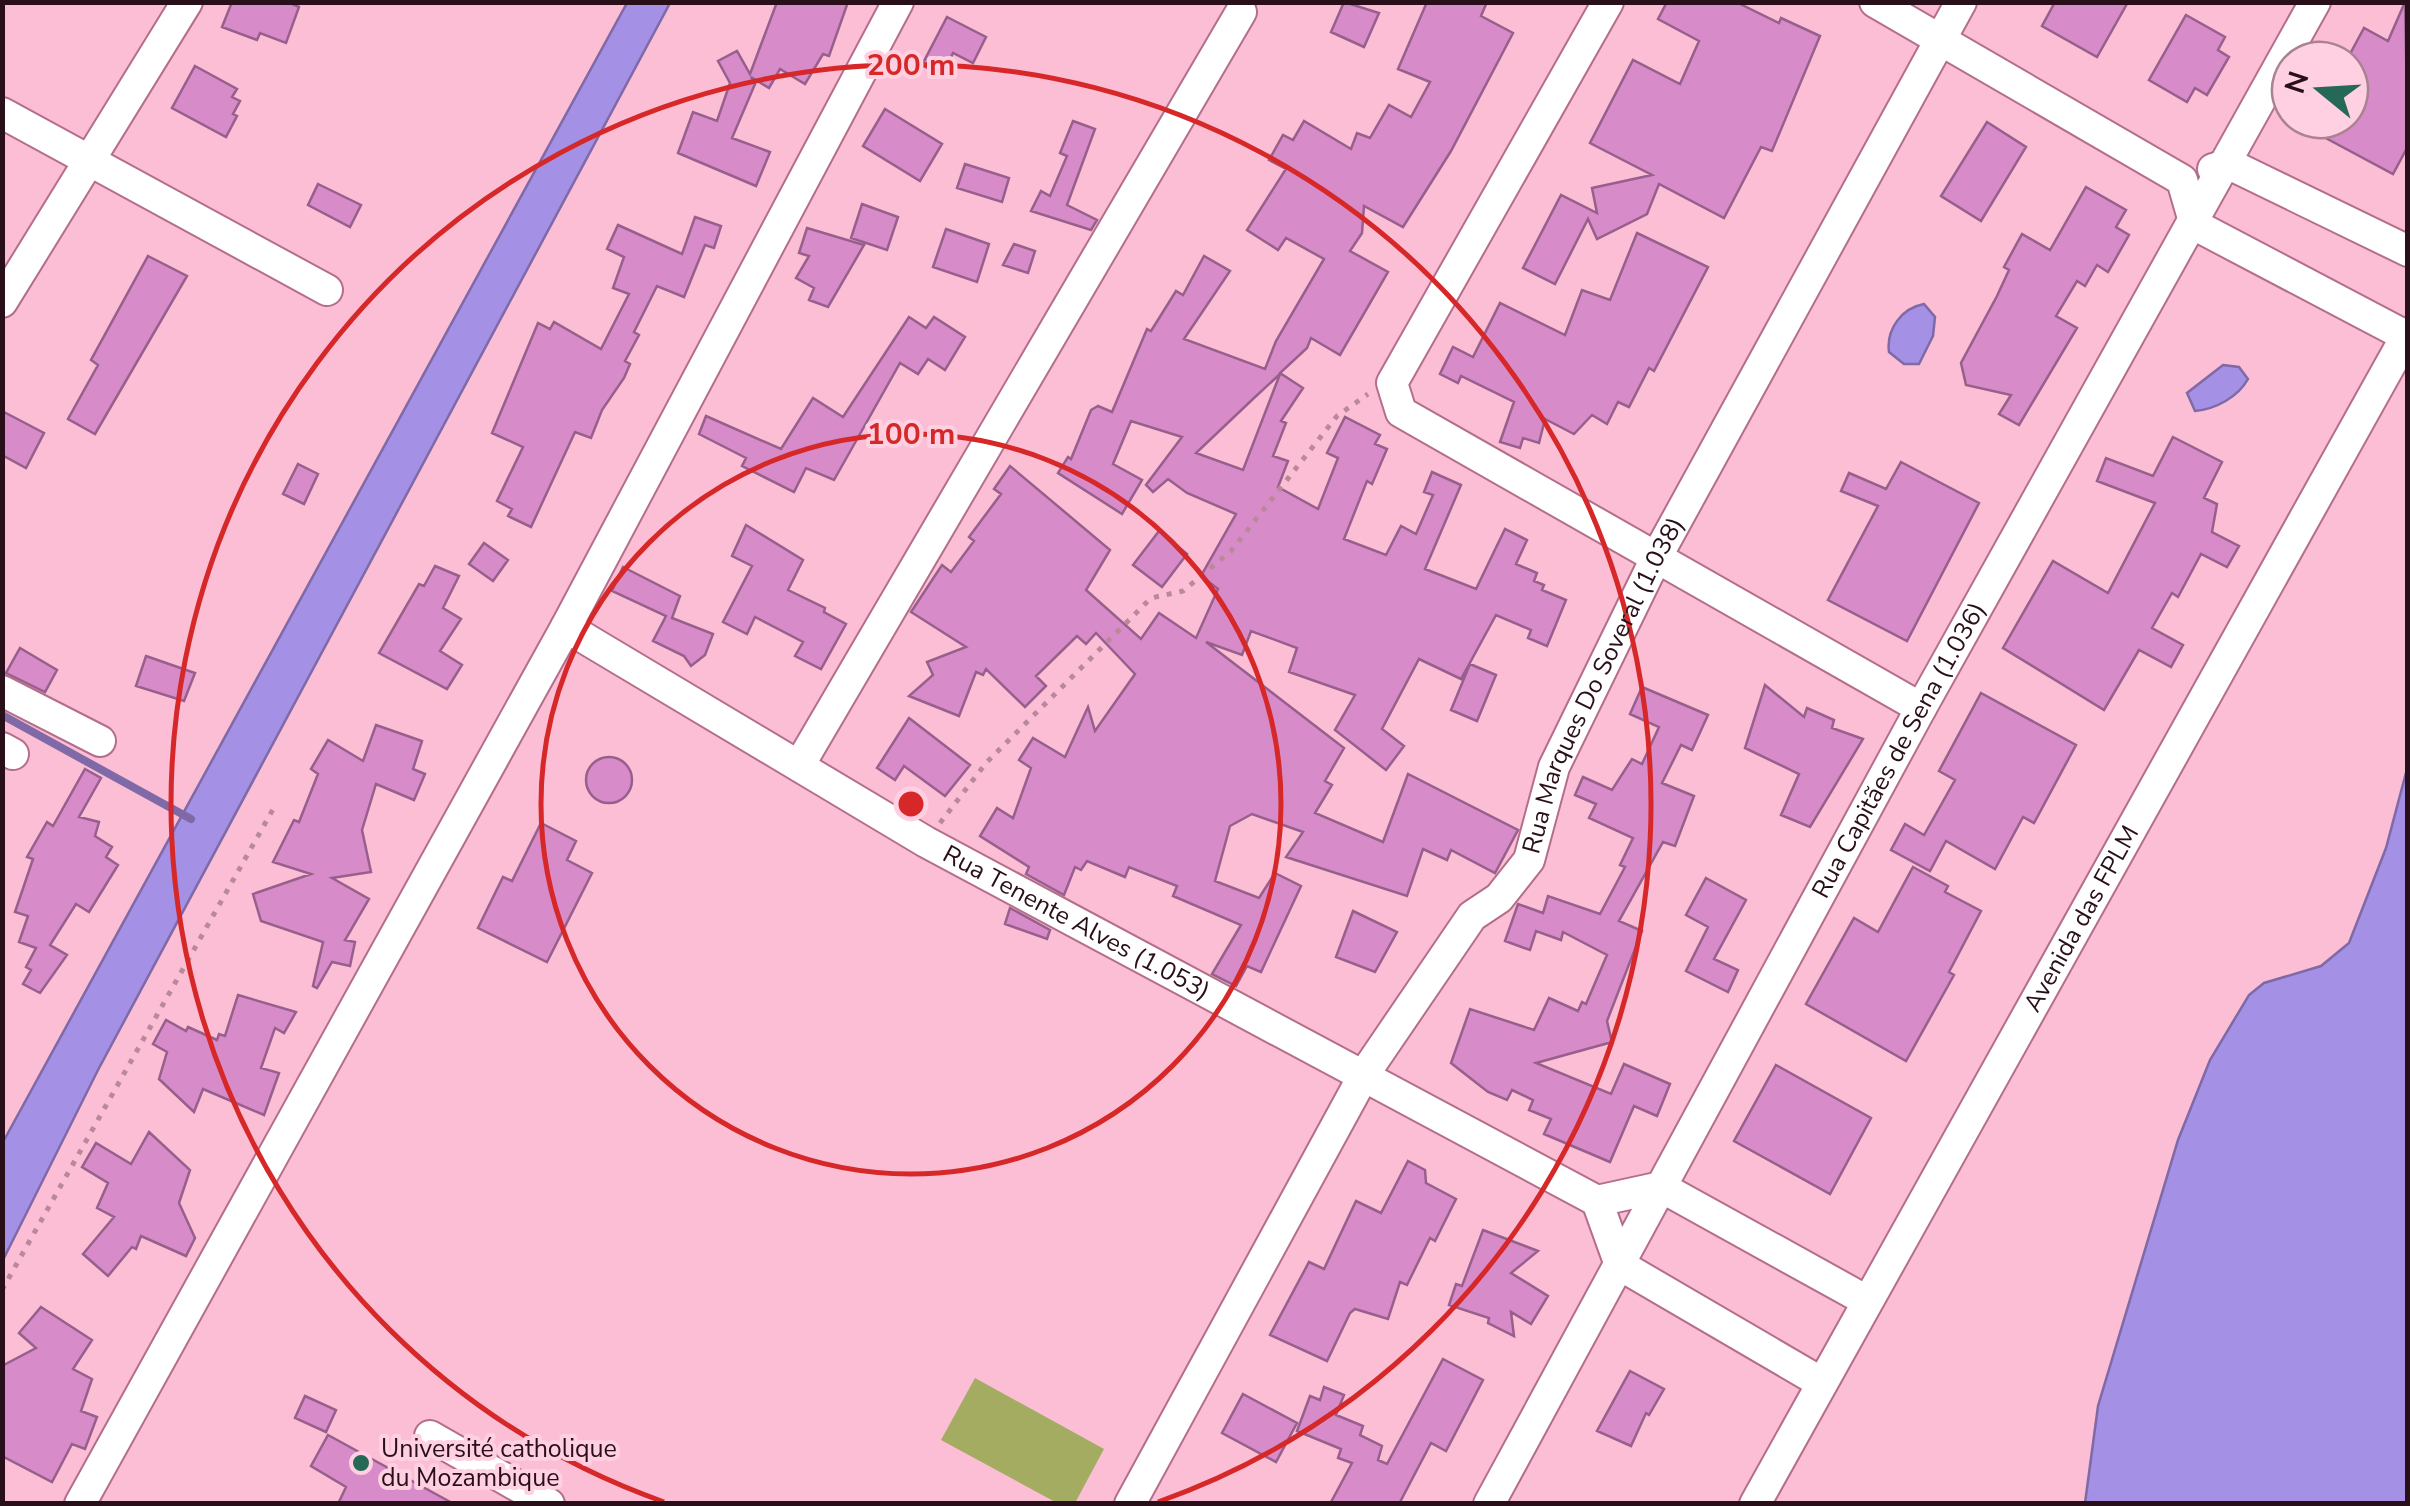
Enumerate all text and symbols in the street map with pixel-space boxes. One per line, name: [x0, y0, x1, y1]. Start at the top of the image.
north arrow: [2270, 40, 2370, 140]
text: 200 m: [867, 45, 955, 86]
text: N: [2276, 67, 2318, 98]
text: 100 m: [867, 414, 955, 455]
street label: Rua Marques Do Soveral (1.038): [1514, 511, 1692, 857]
street label: Rua Capitães de Sena (1.036): [1804, 596, 1994, 904]
centre of rings: [893, 786, 929, 822]
street label: Avenida das FPLM: [2016, 819, 2147, 1018]
street label: Rua Tenente Alves (1.053): [937, 837, 1216, 1008]
place label: Université catholique du Mozambique: [381, 1432, 617, 1495]
marker: Université catholique du Mozambique: [350, 1452, 372, 1474]

